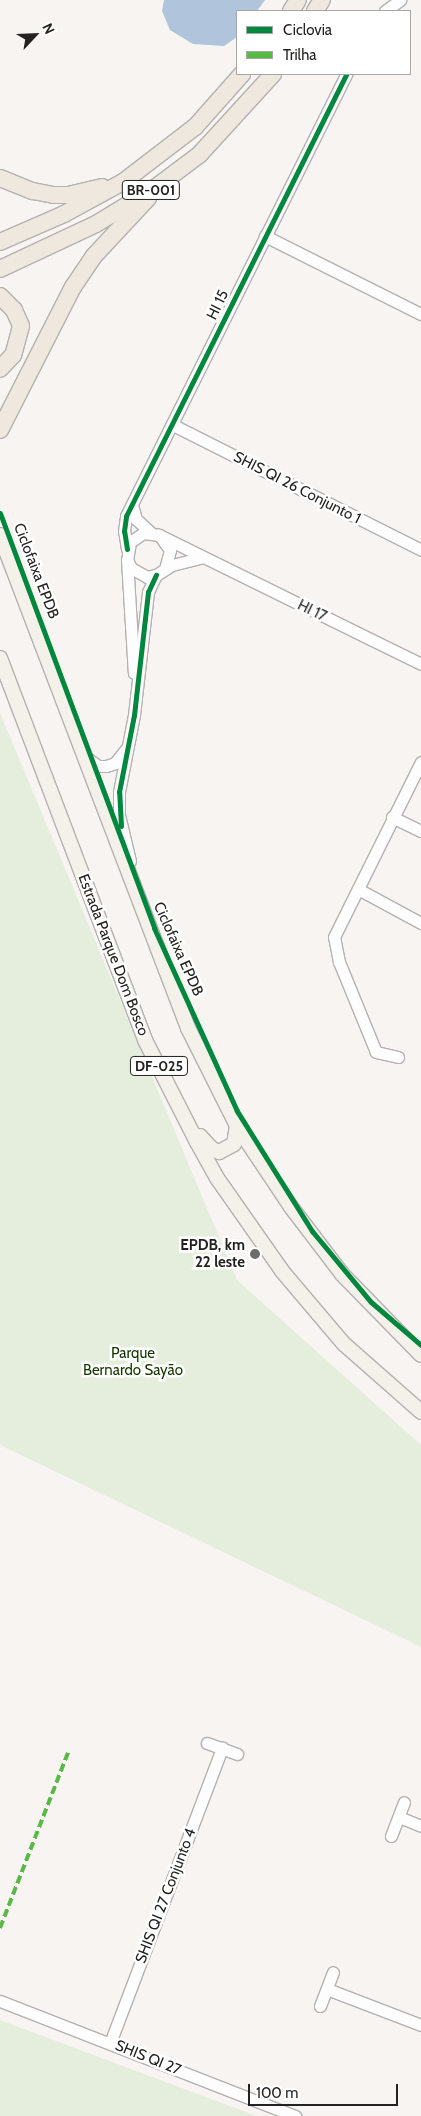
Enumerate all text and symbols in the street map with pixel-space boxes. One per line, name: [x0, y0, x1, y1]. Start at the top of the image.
north arrow: [10, 10, 60, 60]
legend: [236, 10, 411, 75]
text: N: [38, 20, 59, 37]
text: Ciclovia: [283, 21, 332, 39]
text: Trilha: [283, 46, 316, 64]
road number: BR-001: [121, 178, 181, 202]
street label: HI 15: [203, 287, 233, 323]
street label: SHIS QI 26 Conjunto 1: [230, 448, 364, 528]
street label: Ciclofaixa EPDB: [10, 521, 62, 621]
street label: HI 17: [294, 596, 330, 626]
street label: Estrada Parque Dom Bosco: [74, 872, 152, 1038]
street label: Ciclofaixa EPDB: [149, 899, 207, 999]
road number: DF-025: [129, 1054, 189, 1078]
place label: EPDB, km 22 leste: [180, 1236, 245, 1271]
marker: EPDB, km 22 leste: [249, 1248, 261, 1260]
park label: Parque Bernardo Sayão: [83, 1344, 183, 1379]
street label: SHIS QI 27 Conjunto 4: [132, 1826, 200, 1966]
street label: SHIS QI 27: [112, 2037, 184, 2079]
scale bar: [251, 2074, 401, 2106]
text: 100 m: [256, 2084, 298, 2102]

